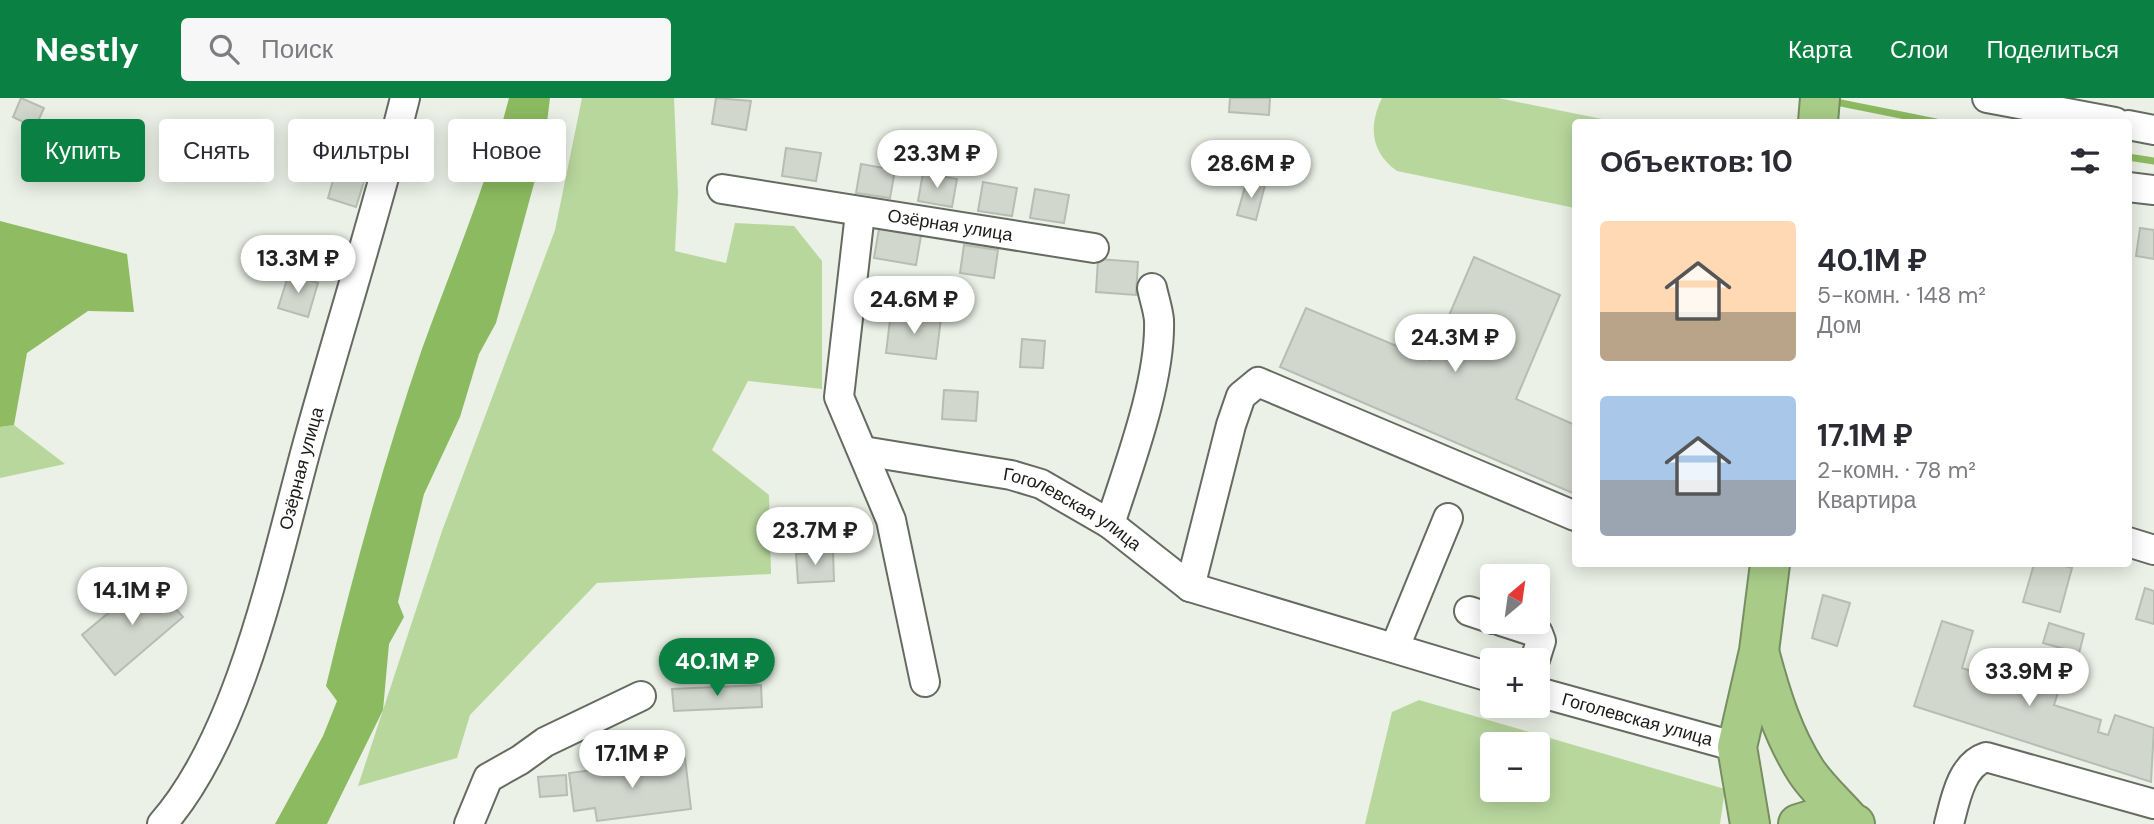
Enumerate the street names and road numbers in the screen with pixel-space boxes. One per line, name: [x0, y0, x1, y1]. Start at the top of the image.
street label: Озёрная улица: [886, 203, 1015, 247]
street label: Озёрная улица: [274, 403, 330, 532]
street label: Гоголевская улица: [1001, 462, 1147, 557]
street label: Гоголевская улица: [1559, 687, 1716, 752]

